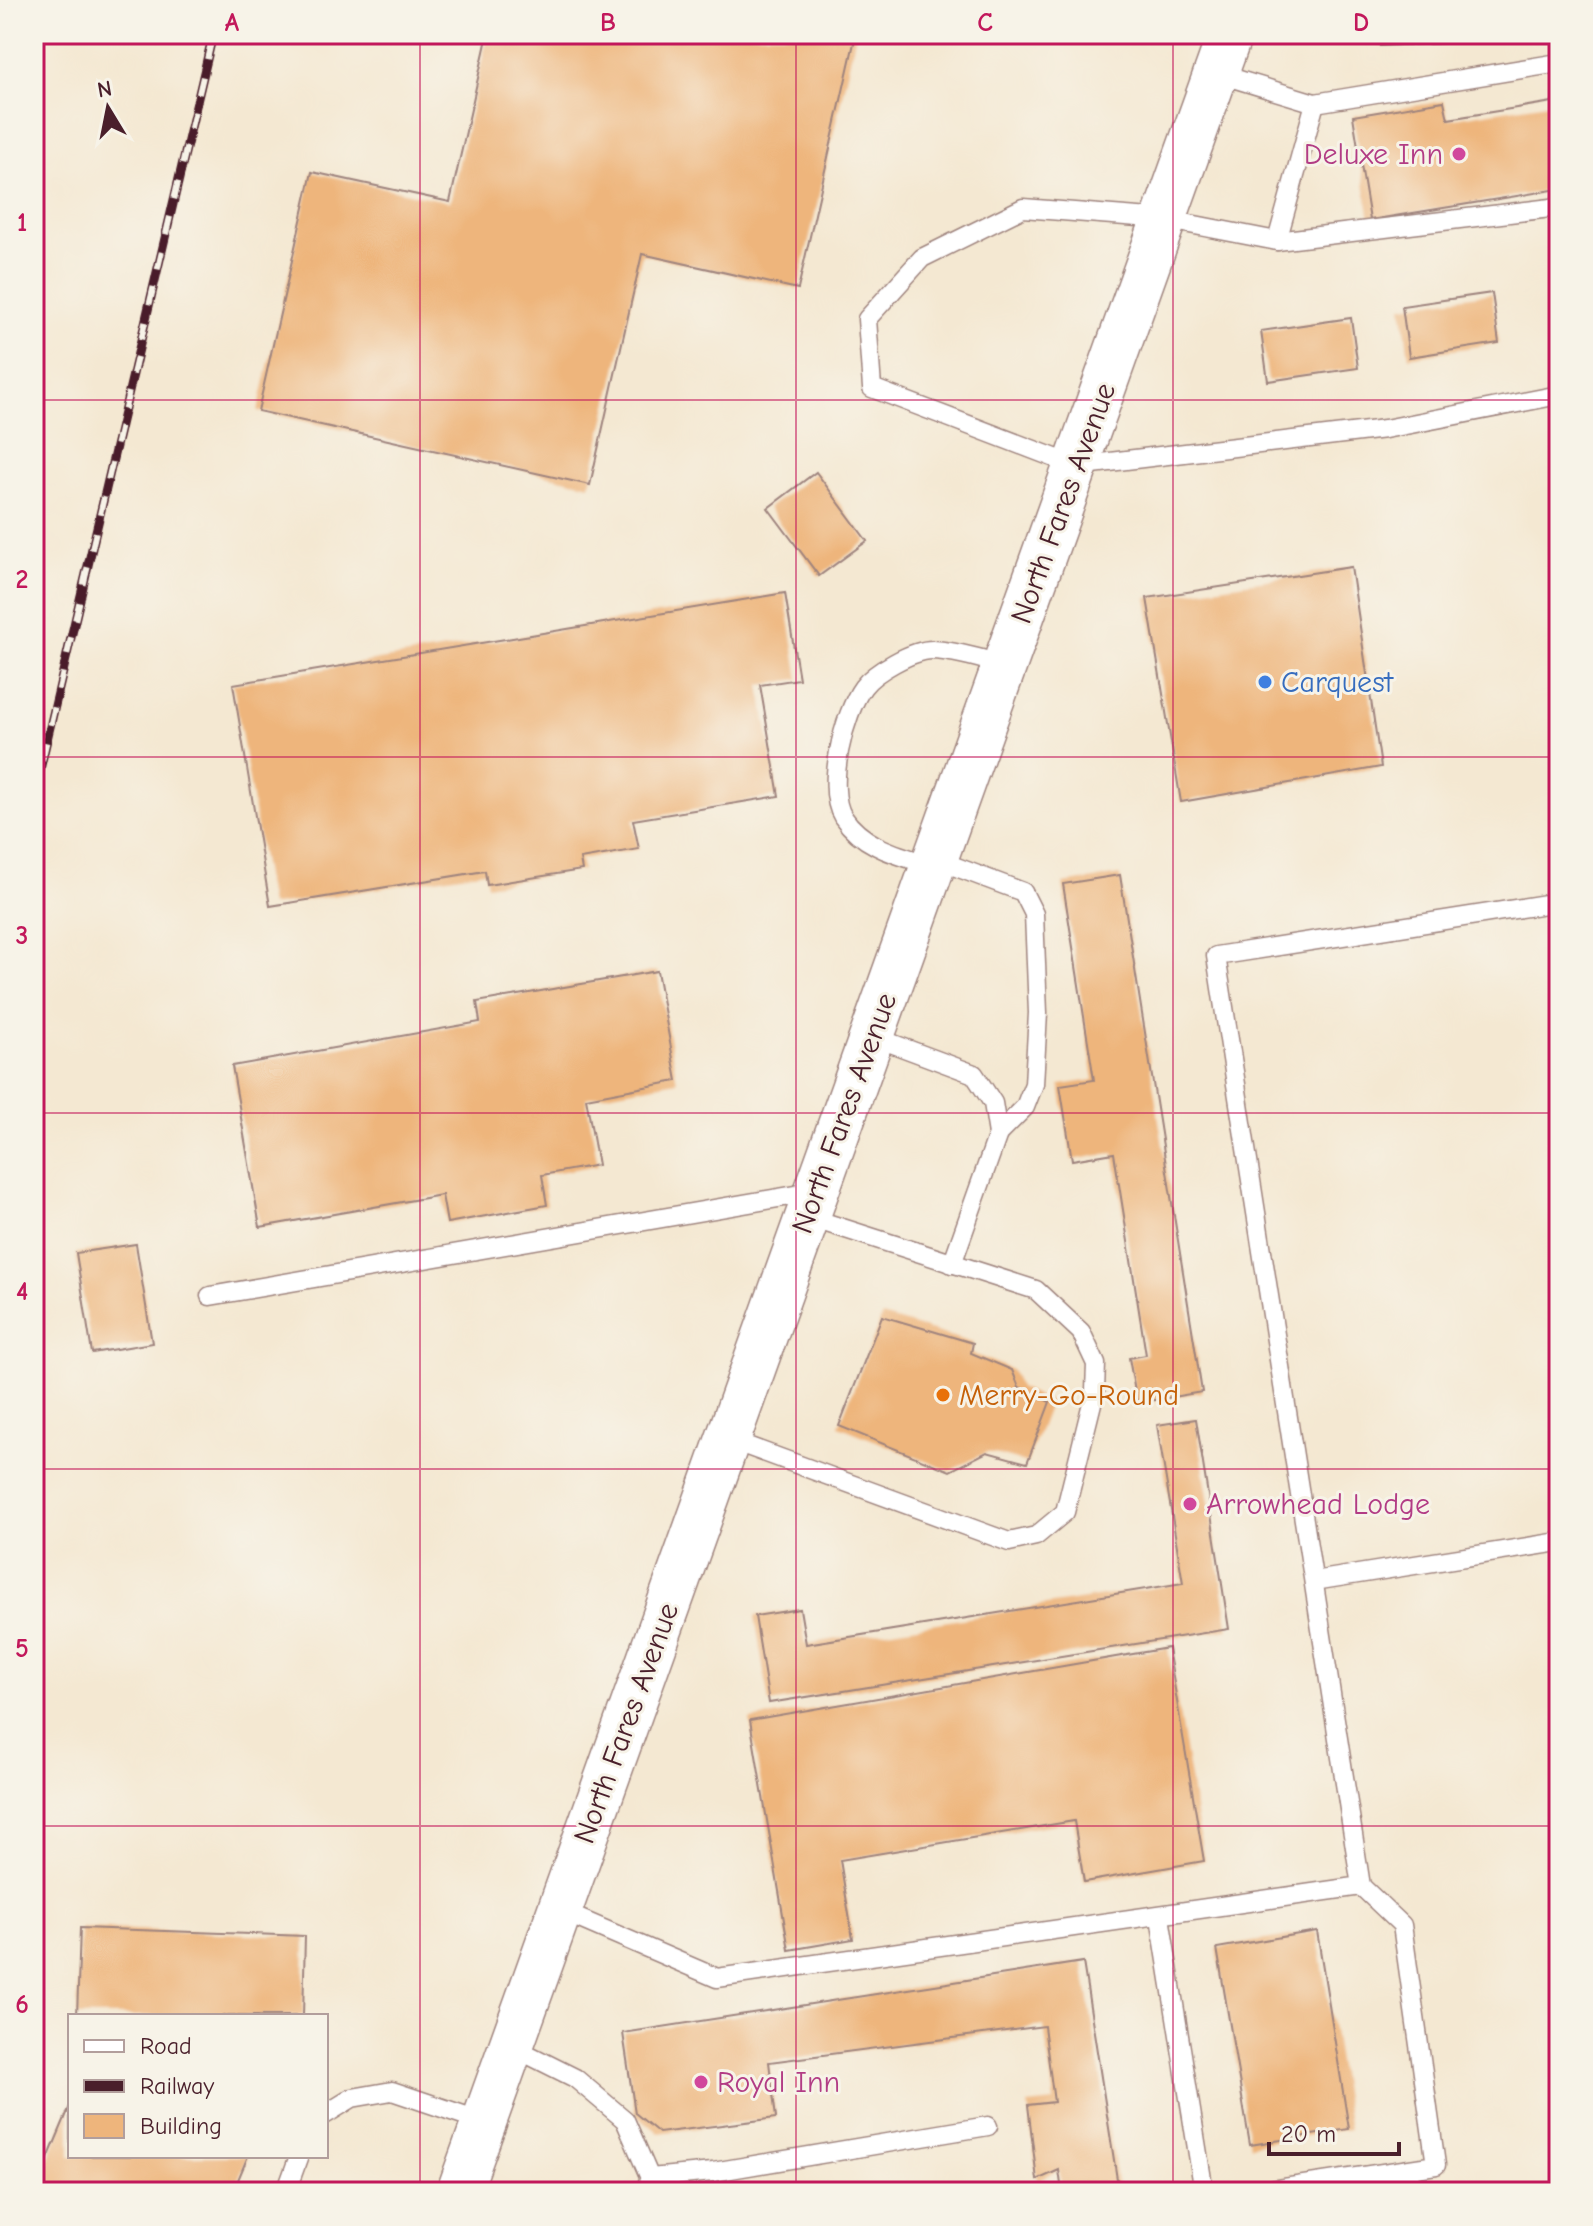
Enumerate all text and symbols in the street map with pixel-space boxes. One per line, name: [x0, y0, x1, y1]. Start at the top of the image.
text: A: [225, 8, 240, 38]
text: B: [600, 8, 616, 38]
text: C: [977, 8, 993, 38]
text: D: [1353, 8, 1369, 38]
north arrow: [68, 68, 148, 148]
text: N: [95, 75, 114, 103]
place label: Deluxe Inn: [1304, 137, 1443, 172]
marker: Deluxe Inn: [1450, 145, 1468, 163]
text: 1: [17, 208, 27, 238]
street label: North Fares Avenue: [1004, 378, 1123, 628]
text: 2: [16, 565, 28, 595]
place label: Carquest: [1281, 665, 1395, 700]
marker: Carquest: [1256, 673, 1274, 691]
text: 3: [16, 921, 28, 951]
street label: North Fares Avenue: [785, 988, 904, 1238]
text: 4: [16, 1277, 28, 1307]
place label: Merry-Go-Round: [959, 1378, 1179, 1413]
marker: Merry-Go-Round: [934, 1386, 952, 1404]
place label: Arrowhead Lodge: [1206, 1487, 1430, 1522]
marker: Arrowhead Lodge: [1181, 1495, 1199, 1513]
street label: North Fares Avenue: [567, 1598, 686, 1848]
text: 5: [15, 1634, 29, 1664]
text: 6: [15, 1990, 29, 2020]
legend: [68, 2014, 328, 2158]
text: Road: [140, 2032, 192, 2060]
place label: Royal Inn: [717, 2065, 840, 2100]
text: Railway: [140, 2072, 214, 2100]
marker: Royal Inn: [692, 2073, 710, 2091]
scale bar: [1269, 2106, 1399, 2156]
text: Building: [140, 2112, 222, 2140]
text: 20 m: [1281, 2120, 1336, 2148]

